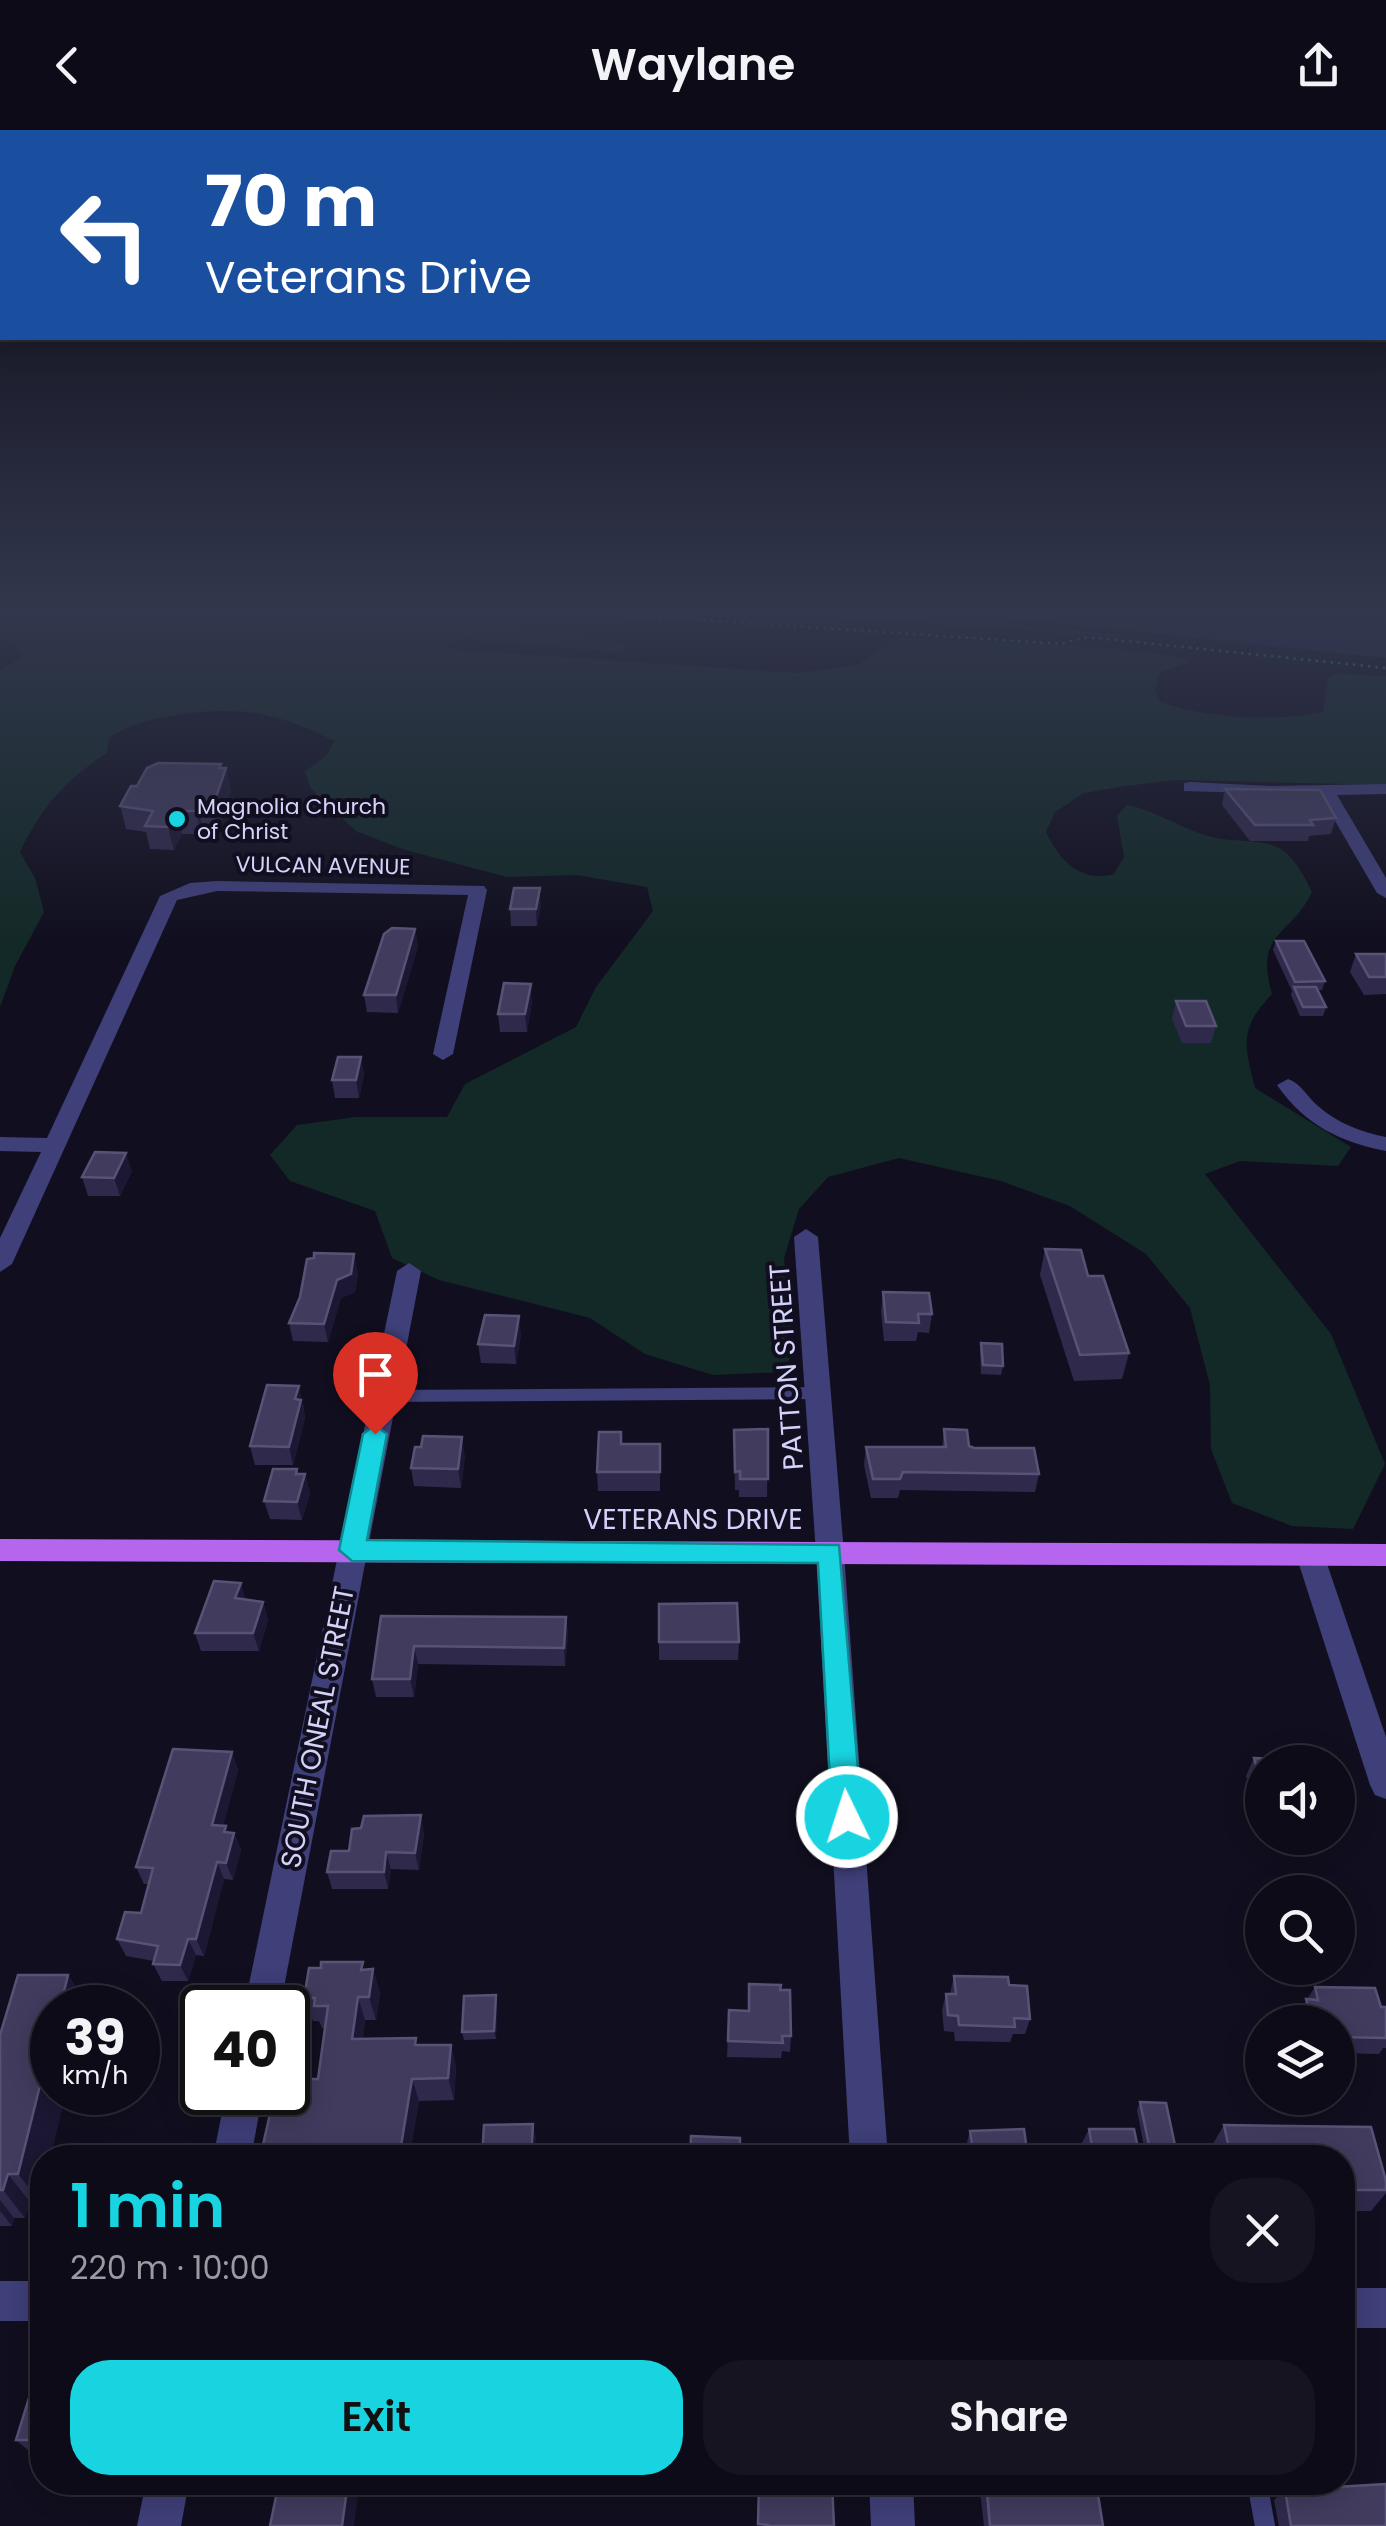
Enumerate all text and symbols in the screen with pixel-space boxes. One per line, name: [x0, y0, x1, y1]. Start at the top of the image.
text: Waylane: [591, 33, 795, 96]
icon: back: [40, 38, 95, 93]
icon: share: [1291, 38, 1346, 93]
text: 70 m: [205, 152, 377, 251]
icon: left: [40, 170, 170, 300]
text: Veterans Drive: [205, 246, 532, 309]
place label: Magnolia Church of Christ: [197, 791, 386, 847]
marker: Magnolia Church of Christ: [166, 808, 188, 830]
street label: VULCAN AVENUE: [235, 848, 411, 883]
street label: PATTON STREET: [760, 1262, 813, 1472]
pin: [333, 1332, 418, 1435]
icon: arrive: [348, 1347, 403, 1402]
street label: VETERANS DRIVE: [583, 1500, 803, 1539]
street label: SOUTH ONEAL STREET: [271, 1583, 364, 1871]
map controls: [1245, 1745, 1355, 2115]
button: sound: [1245, 1745, 1355, 1855]
position arrow: [795, 1765, 899, 1869]
button: search: [1245, 1875, 1355, 1985]
speed limit sign: 40: [180, 1985, 310, 2115]
text: 39: [65, 2002, 126, 2073]
button: layers: [1245, 2005, 1355, 2115]
text: km/h: [62, 2058, 128, 2093]
text: 1 min: [70, 2164, 225, 2248]
button: close: [1210, 2178, 1315, 2283]
text: 220 m · 10:00: [70, 2245, 270, 2290]
button: Exit: [70, 2360, 683, 2475]
button: Share: [703, 2360, 1315, 2475]

